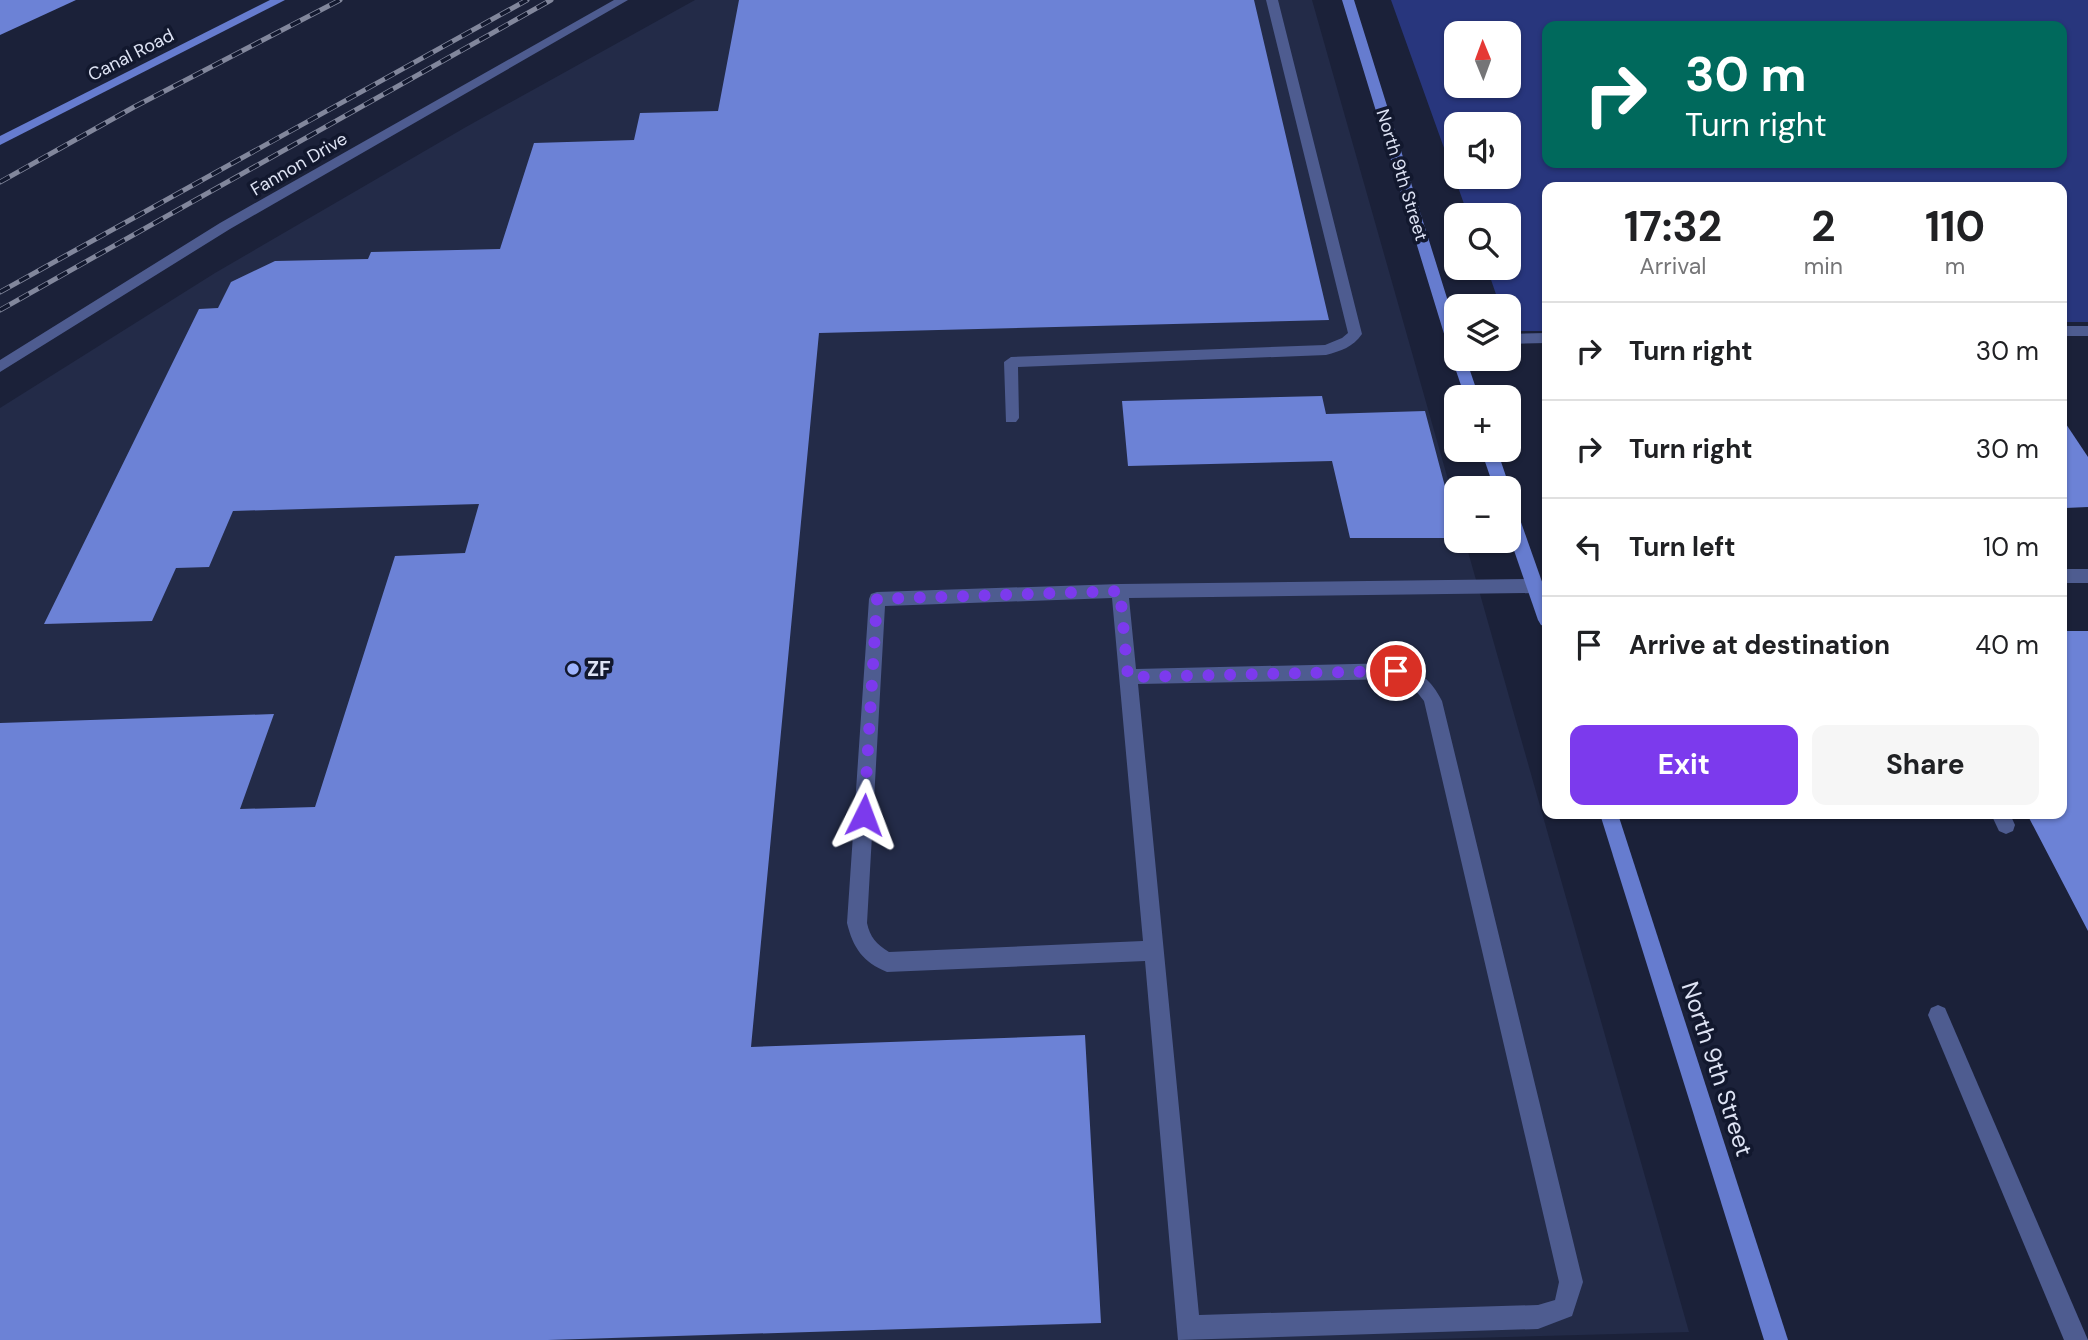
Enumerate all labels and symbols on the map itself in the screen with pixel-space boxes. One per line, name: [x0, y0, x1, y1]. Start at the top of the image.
north arrow: [1444, 21, 1521, 98]
street label: Canal Road: [84, 23, 178, 87]
street label: North 9th Street: [1371, 106, 1433, 244]
street label: Fannon Drive: [246, 127, 352, 201]
pin: [1366, 641, 1426, 701]
place label: ZF: [587, 655, 611, 683]
marker: ZF: [565, 661, 581, 677]
position arrow: [827, 778, 901, 852]
street label: North 9th Street: [1675, 978, 1760, 1160]

